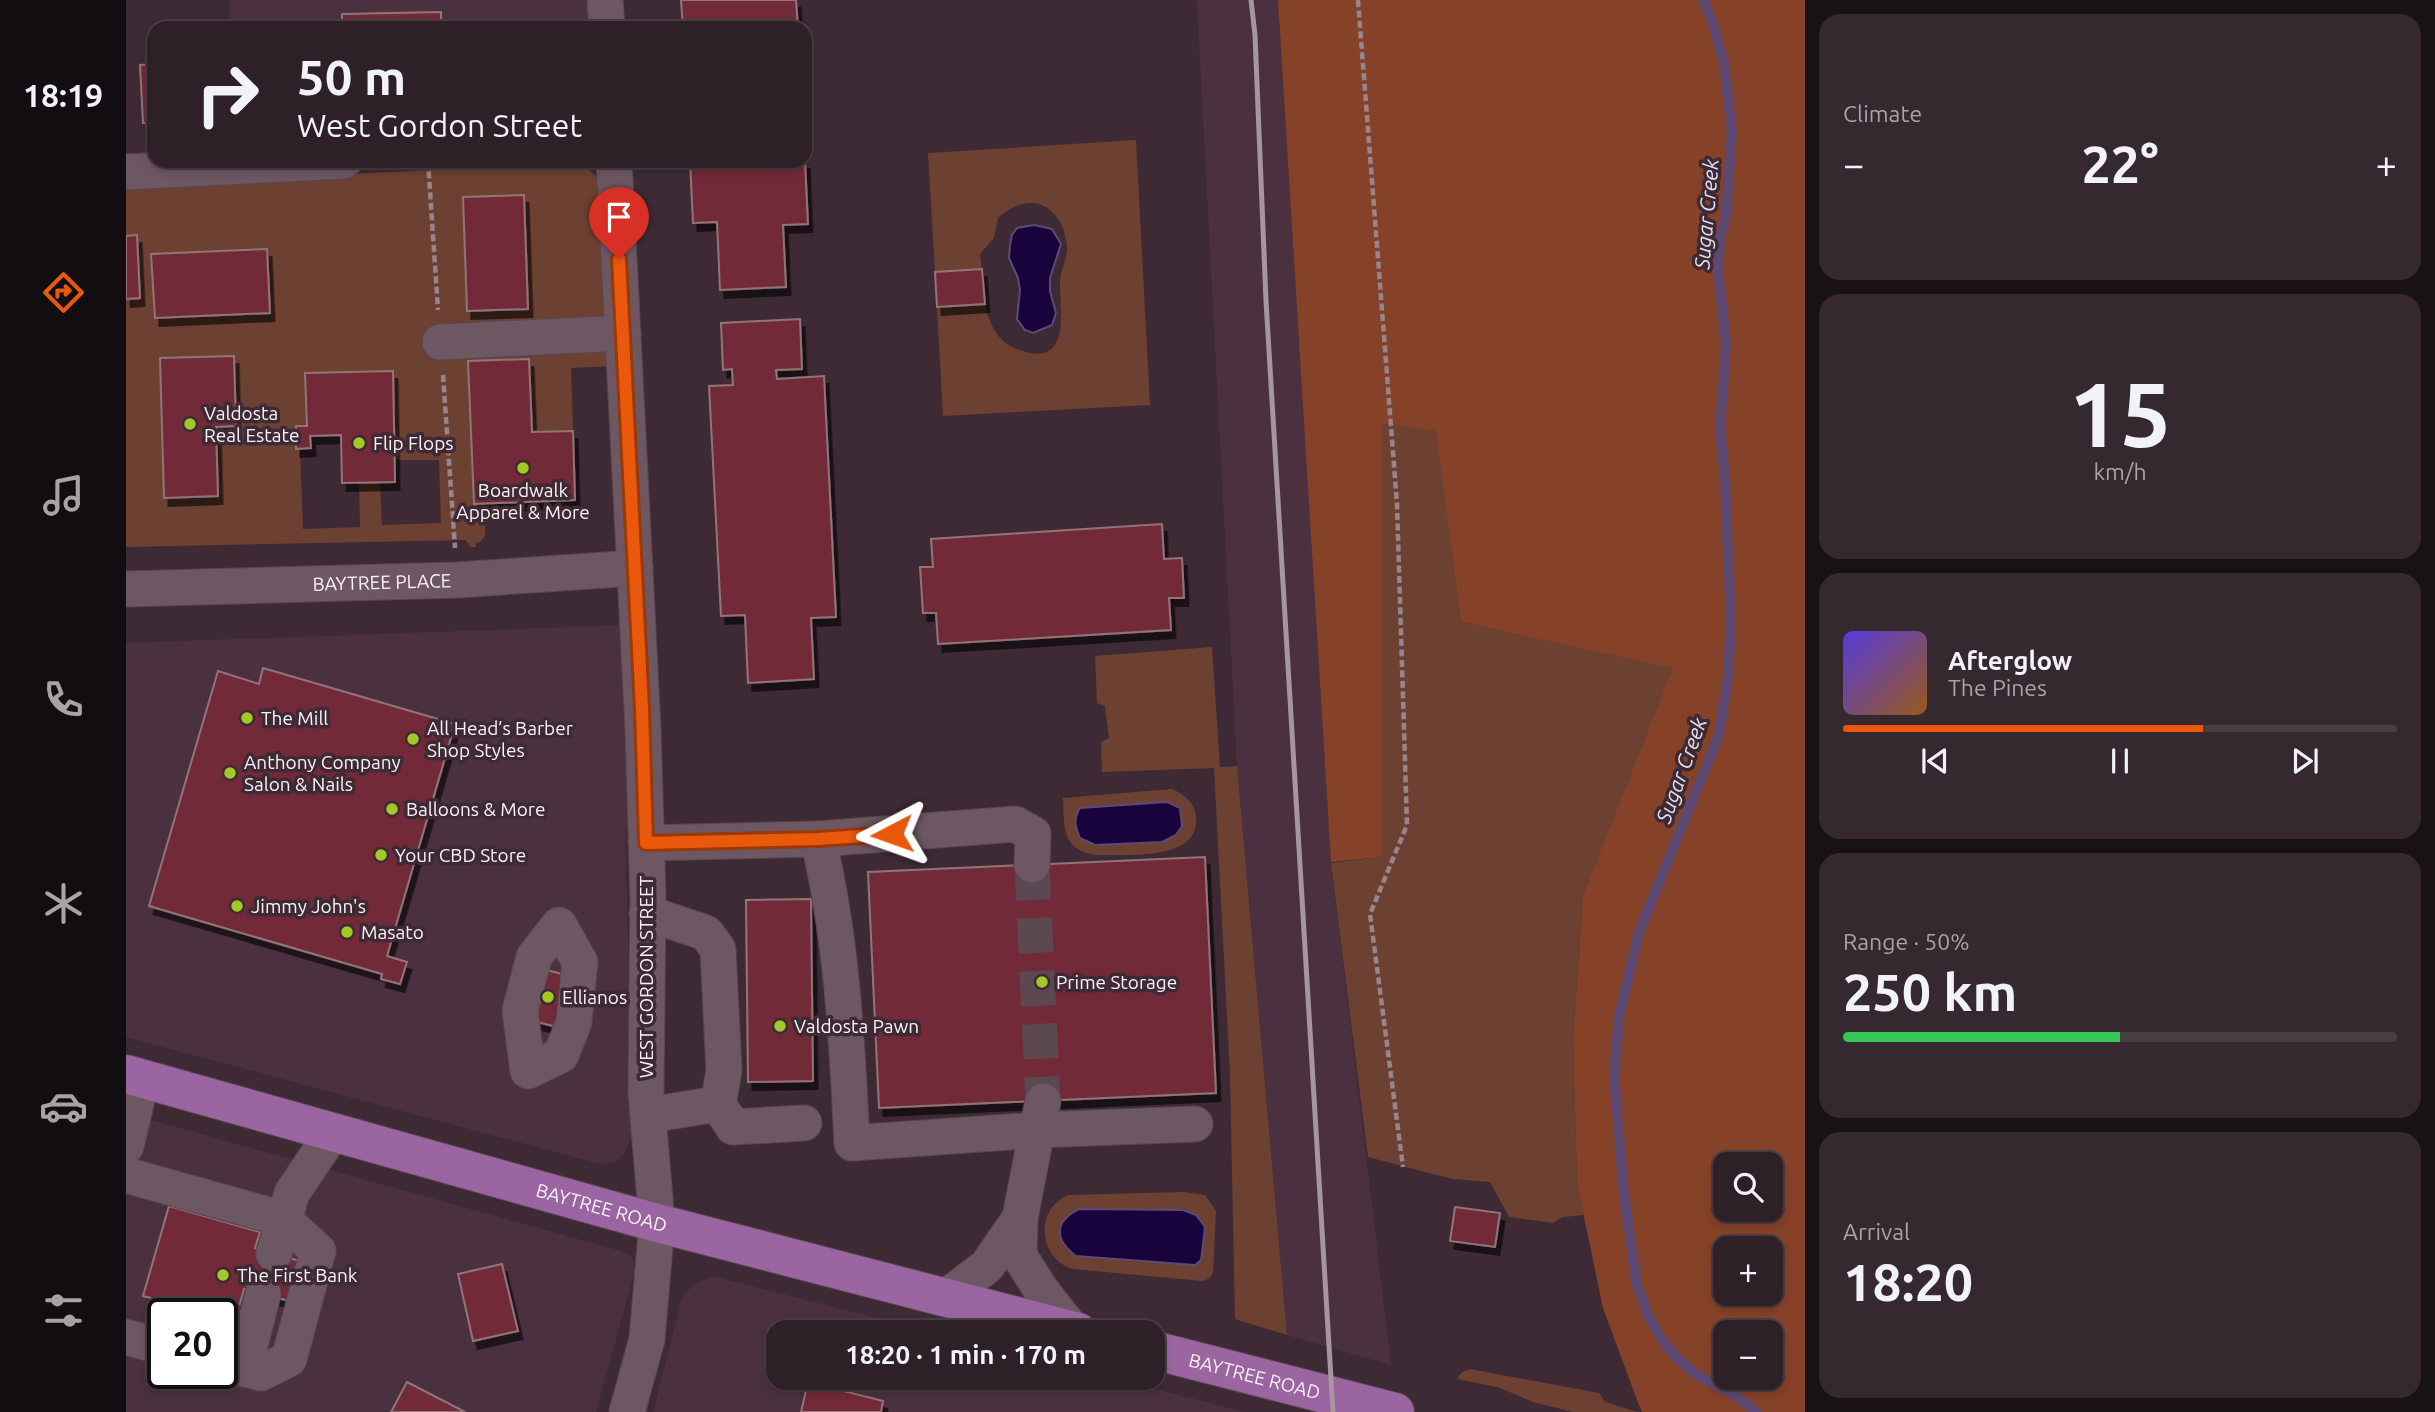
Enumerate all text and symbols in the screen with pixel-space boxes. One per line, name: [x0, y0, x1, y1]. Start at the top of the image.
icon: right: [182, 49, 273, 140]
text: 50 m: [297, 49, 406, 104]
text: 18:19: [23, 77, 103, 113]
text: Climate: [1843, 101, 1922, 126]
text: West Gordon Street: [297, 107, 582, 143]
text: 22°: [2081, 135, 2159, 193]
text: −: [1843, 143, 1864, 185]
text: +: [2376, 143, 2397, 185]
water label: Sugar Creek: [1689, 158, 1723, 271]
pin: [589, 187, 649, 259]
icon: arrive: [600, 198, 638, 236]
icon: directions: [39, 268, 88, 317]
text: 15: [2069, 362, 2171, 464]
place label: Valdosta Real Estate: [204, 402, 299, 446]
marker: Valdosta Real Estate: [182, 416, 198, 432]
place label: Flip Flops: [373, 432, 454, 454]
marker: Flip Flops: [351, 435, 367, 451]
text: km/h: [2093, 459, 2147, 484]
marker: Boardwalk Apparel & More: [515, 460, 531, 476]
icon: music: [39, 471, 88, 520]
place label: Boardwalk Apparel & More: [456, 479, 590, 523]
street label: BAYTREE PLACE: [312, 569, 452, 595]
text: Afterglow: [1948, 646, 2072, 675]
icon: phone: [39, 675, 88, 724]
text: The Pines: [1948, 675, 2047, 700]
place label: The Mill: [261, 707, 328, 729]
marker: The Mill: [239, 710, 255, 726]
water label: Sugar Creek: [1650, 714, 1711, 827]
place label: All Head’s Barber Shop Styles: [427, 717, 573, 761]
marker: All Head’s Barber Shop Styles: [405, 731, 421, 747]
icon: previous: [1916, 742, 1954, 780]
icon: pause: [2101, 742, 2139, 780]
icon: next: [2286, 742, 2324, 780]
place label: Anthony Company Salon & Nails: [244, 751, 401, 795]
marker: Anthony Company Salon & Nails: [222, 765, 238, 781]
position arrow: [855, 797, 929, 871]
place label: Balloons & More: [406, 798, 546, 820]
marker: Balloons & More: [384, 801, 400, 817]
place label: Your CBD Store: [395, 844, 526, 866]
marker: Your CBD Store: [373, 847, 389, 863]
street label: WEST GORDON STREET: [635, 875, 657, 1078]
icon: climate: [39, 879, 88, 928]
place label: Jimmy John's: [251, 895, 366, 917]
marker: Jimmy John's: [229, 898, 245, 914]
place label: Masato: [361, 921, 424, 943]
marker: Masato: [339, 924, 355, 940]
text: Range · 50%: [1843, 929, 1970, 954]
text: 250 km: [1843, 963, 2017, 1021]
place label: Prime Storage: [1056, 971, 1177, 993]
marker: Prime Storage: [1034, 974, 1050, 990]
place label: Ellianos: [562, 986, 627, 1008]
marker: Ellianos: [540, 989, 556, 1005]
place label: Valdosta Pawn: [794, 1015, 919, 1037]
marker: Valdosta Pawn: [772, 1018, 788, 1034]
icon: car: [39, 1082, 88, 1131]
map controls: [1713, 1152, 1783, 1390]
button: search: [1713, 1152, 1783, 1222]
street label: BAYTREE ROAD: [534, 1179, 669, 1236]
text: Arrival: [1843, 1219, 1910, 1244]
button: +: [1713, 1236, 1783, 1306]
text: 18:20: [1843, 1253, 1973, 1311]
place label: The First Bank: [237, 1264, 358, 1286]
marker: The First Bank: [215, 1267, 231, 1283]
icon: filters: [39, 1286, 88, 1335]
speed limit sign: 20: [147, 1298, 238, 1389]
button: −: [1713, 1320, 1783, 1390]
text: 18:20 · 1 min · 170 m: [845, 1340, 1086, 1369]
street label: BAYTREE ROAD: [1187, 1349, 1323, 1403]

